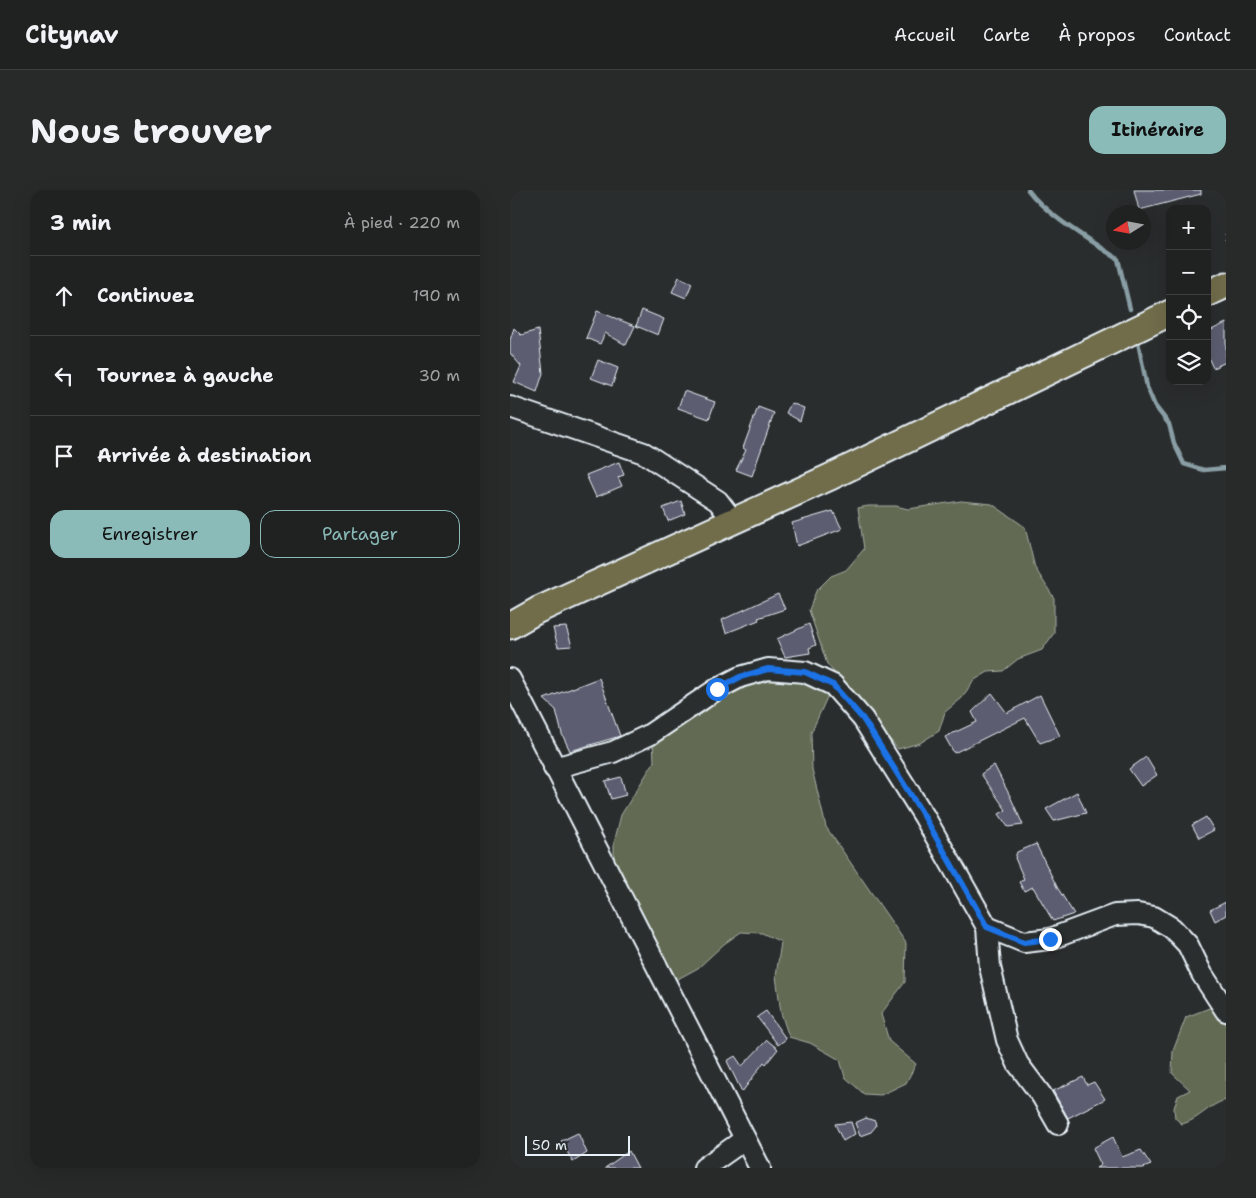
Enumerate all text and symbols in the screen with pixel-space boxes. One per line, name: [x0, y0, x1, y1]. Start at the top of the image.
text: Citynav: [25, 19, 119, 51]
text: Accueil: [894, 23, 955, 47]
text: Carte: [983, 23, 1030, 47]
text: À propos: [1058, 23, 1136, 47]
text: Contact: [1164, 23, 1231, 47]
button: Itinéraire: [1089, 106, 1226, 154]
text: Nous trouver: [30, 107, 272, 154]
north arrow: [1106, 205, 1151, 250]
map controls: [1166, 205, 1211, 385]
button: +: [1166, 205, 1211, 250]
text: 3 min: [50, 209, 111, 237]
text: À pied · 220 m: [344, 212, 460, 233]
button: −: [1166, 250, 1211, 295]
icon: ahead: [50, 282, 78, 310]
text: Continuez: [97, 283, 195, 308]
text: 190 m: [413, 285, 460, 306]
button: locate: [1166, 295, 1211, 340]
button: layers: [1166, 340, 1211, 385]
icon: left: [50, 362, 78, 390]
text: Tournez à gauche: [97, 363, 274, 388]
text: 30 m: [419, 365, 460, 386]
icon: arrive: [50, 442, 78, 470]
text: Arrivée à destination: [97, 443, 311, 468]
button: Enregistrer: [50, 510, 250, 558]
button: Partager: [260, 510, 460, 558]
route start: [706, 678, 729, 701]
route end: [1039, 928, 1062, 951]
scale bar: [525, 1133, 630, 1156]
text: 50 m: [532, 1136, 567, 1154]

